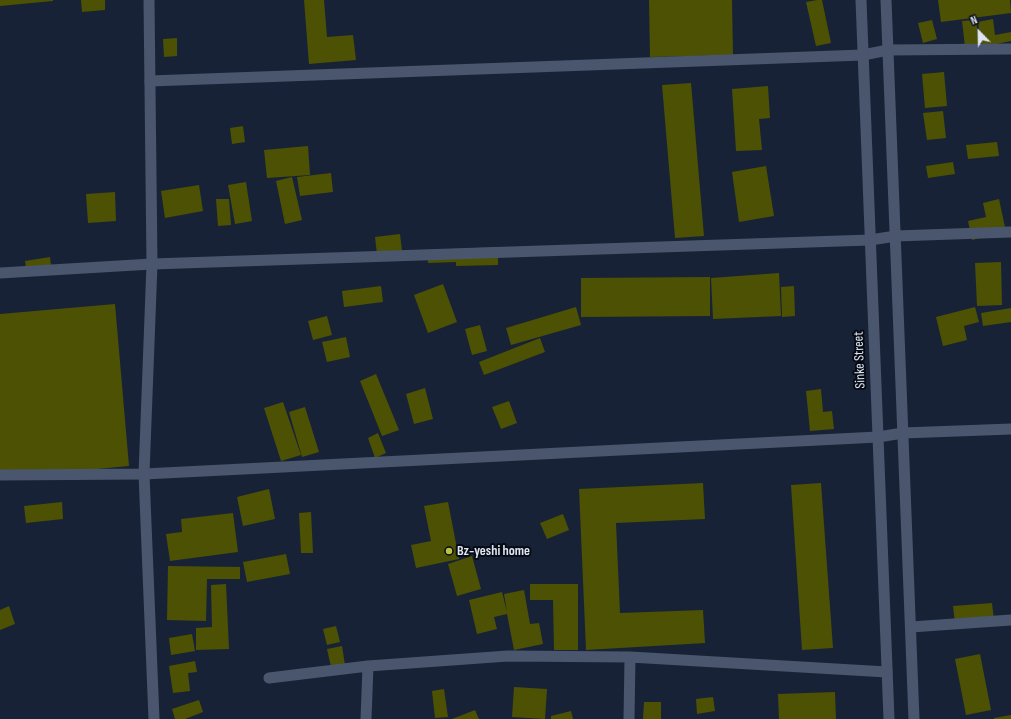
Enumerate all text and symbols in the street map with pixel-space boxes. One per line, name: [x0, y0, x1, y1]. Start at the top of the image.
north arrow: [959, 12, 999, 52]
text: N: [969, 13, 979, 28]
street label: Sinke Street: [851, 331, 869, 389]
place label: Bz-yeshi home: [457, 543, 530, 559]
marker: Bz-yeshi home: [444, 546, 454, 556]

